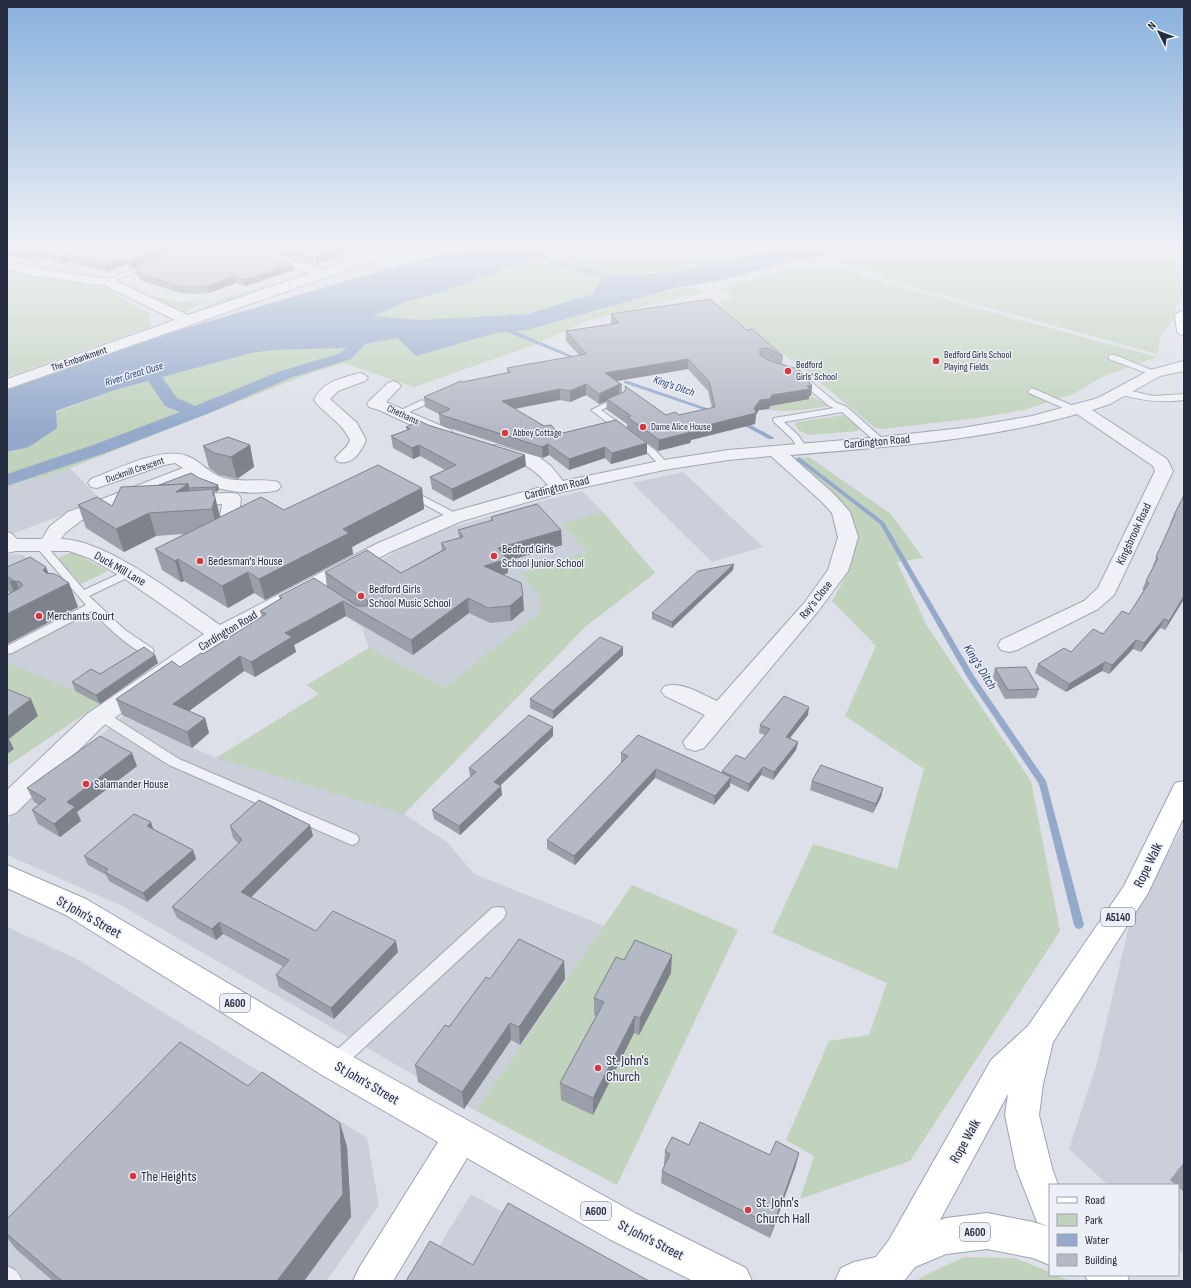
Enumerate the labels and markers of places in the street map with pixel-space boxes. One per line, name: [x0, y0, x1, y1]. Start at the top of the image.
place label: Bedford Girls School Playing Fields: [944, 349, 1012, 373]
marker: Bedford Girls School Playing Fields: [931, 356, 941, 366]
place label: Bedford Girls' School: [796, 359, 837, 383]
marker: Bedford Girls' School: [783, 366, 793, 376]
place label: Dame Alice House: [651, 421, 711, 433]
marker: Dame Alice House: [638, 422, 648, 432]
place label: Abbey Cottage: [512, 427, 562, 439]
marker: Abbey Cottage: [500, 428, 510, 438]
place label: Bedford Girls School Junior School: [502, 542, 584, 571]
marker: Bedford Girls School Junior School: [489, 551, 499, 561]
place label: Bedesman's House: [208, 554, 283, 569]
marker: Bedesman's House: [195, 556, 205, 566]
place label: Bedford Girls School Music School: [369, 582, 451, 611]
marker: Bedford Girls School Music School: [356, 591, 366, 601]
place label: Merchants Court: [47, 609, 115, 624]
marker: Merchants Court: [34, 611, 44, 621]
place label: Salamander House: [94, 777, 169, 792]
marker: Salamander House: [81, 779, 91, 789]
place label: St. John's Church: [606, 1052, 649, 1085]
marker: St. John's Church: [593, 1063, 603, 1073]
place label: The Heights: [141, 1168, 197, 1185]
marker: The Heights: [128, 1171, 138, 1181]
place label: St. John's Church Hall: [756, 1194, 810, 1227]
marker: St. John's Church Hall: [743, 1205, 753, 1215]

